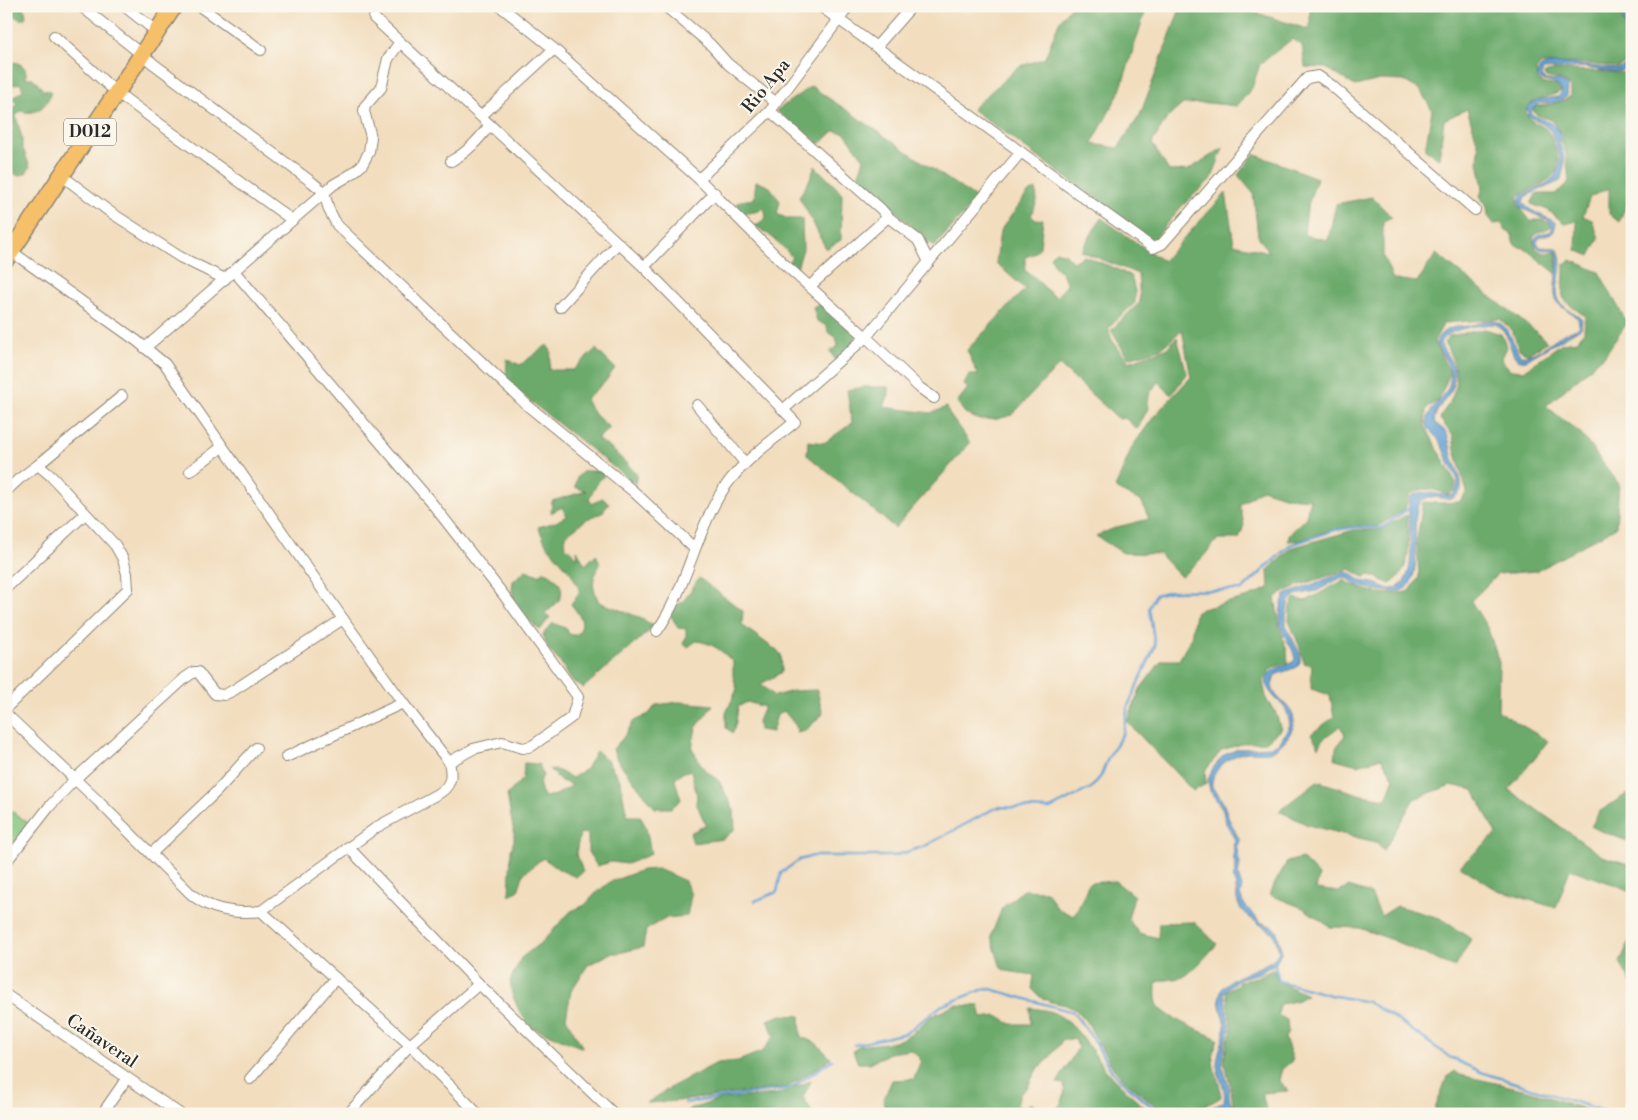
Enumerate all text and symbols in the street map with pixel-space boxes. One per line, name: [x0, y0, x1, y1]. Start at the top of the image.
street label: Rio Apa: [737, 53, 796, 118]
road number: D012: [64, 118, 116, 146]
street label: Cañaveral: [62, 1009, 143, 1074]

